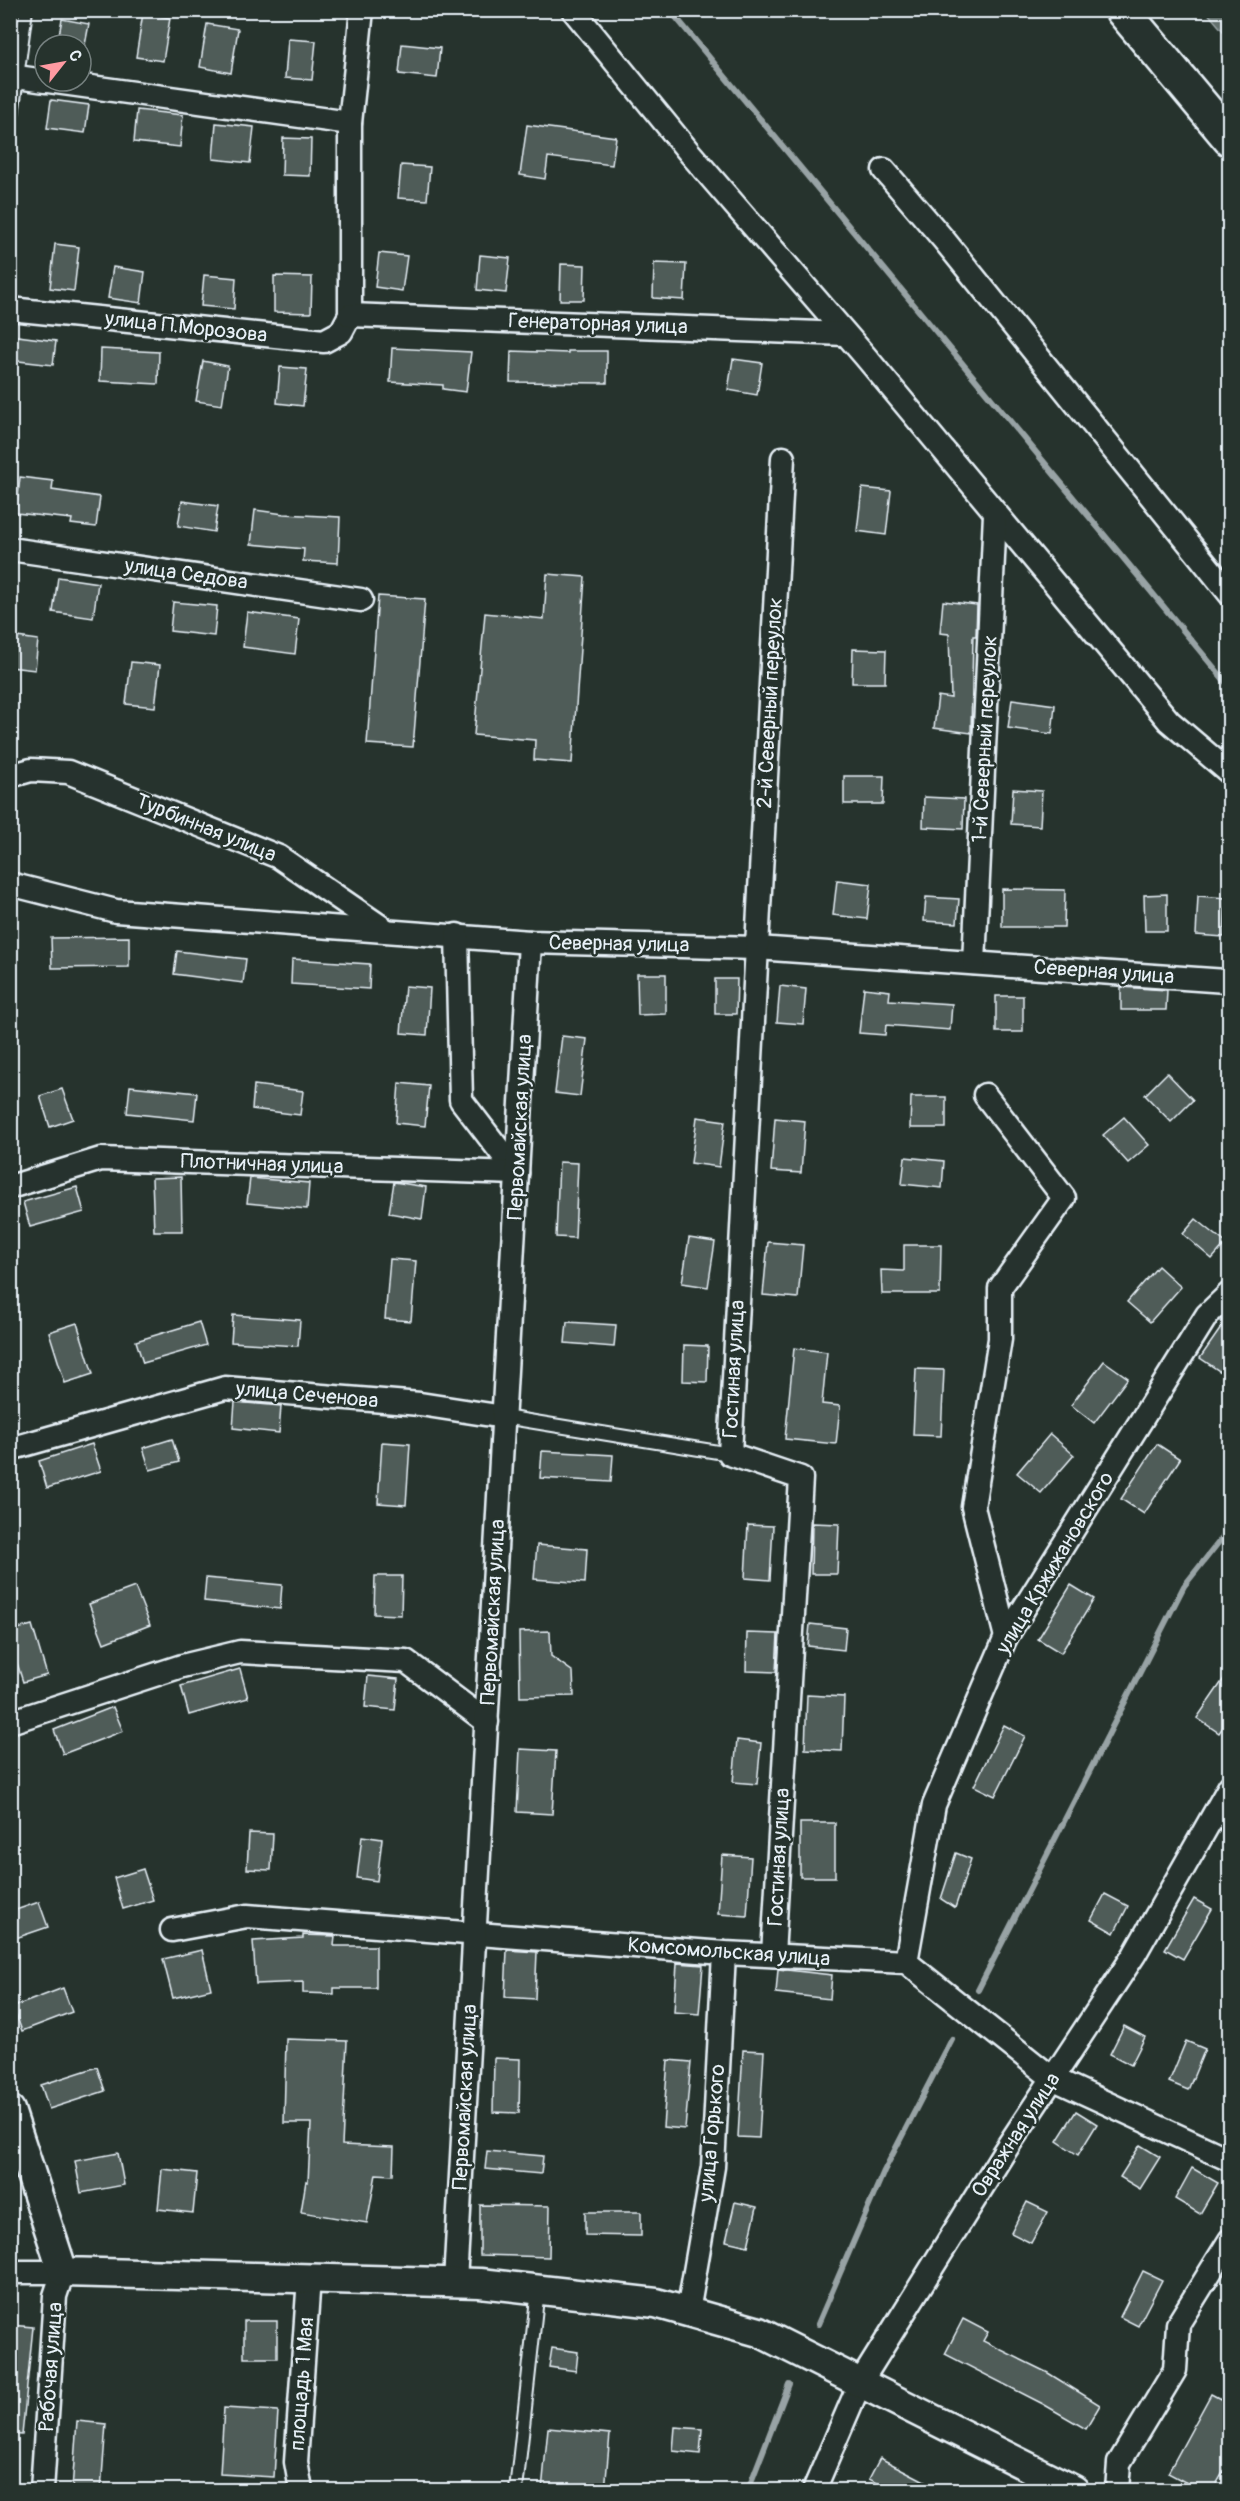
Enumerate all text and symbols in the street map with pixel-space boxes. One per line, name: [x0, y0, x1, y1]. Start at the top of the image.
north arrow: [33, 33, 93, 93]
text: С: [64, 46, 86, 65]
street label: улица П.Морозова: [102, 305, 269, 349]
street label: Генераторная улица: [508, 307, 688, 341]
street label: улица Седова: [122, 552, 249, 596]
street label: 2-й Северный переулок: [751, 597, 789, 809]
street label: 1-й Северный переулок: [966, 634, 1004, 843]
street label: Турбинная улица: [132, 788, 280, 868]
street label: Северная улица: [548, 929, 690, 959]
street label: Северная улица: [1033, 954, 1175, 990]
street label: Первомайская улица: [502, 1033, 538, 1221]
street label: Плотничная улица: [180, 1148, 344, 1180]
street label: Гостиная улица: [717, 1299, 751, 1439]
street label: улица Сеченова: [234, 1375, 379, 1415]
street label: улица Кржижановского: [989, 1467, 1120, 1660]
street label: Первомайская улица: [475, 1518, 511, 1706]
street label: Гостиная улица: [762, 1787, 796, 1927]
street label: Комсомольская улица: [627, 1931, 831, 1973]
street label: Первомайская улица: [447, 2003, 483, 2191]
street label: улица Горького: [692, 2063, 731, 2204]
street label: Овражная улица: [966, 2067, 1066, 2203]
street label: Рабочая улица: [33, 2301, 69, 2433]
street label: площадь 1 Мая: [284, 2316, 320, 2452]

